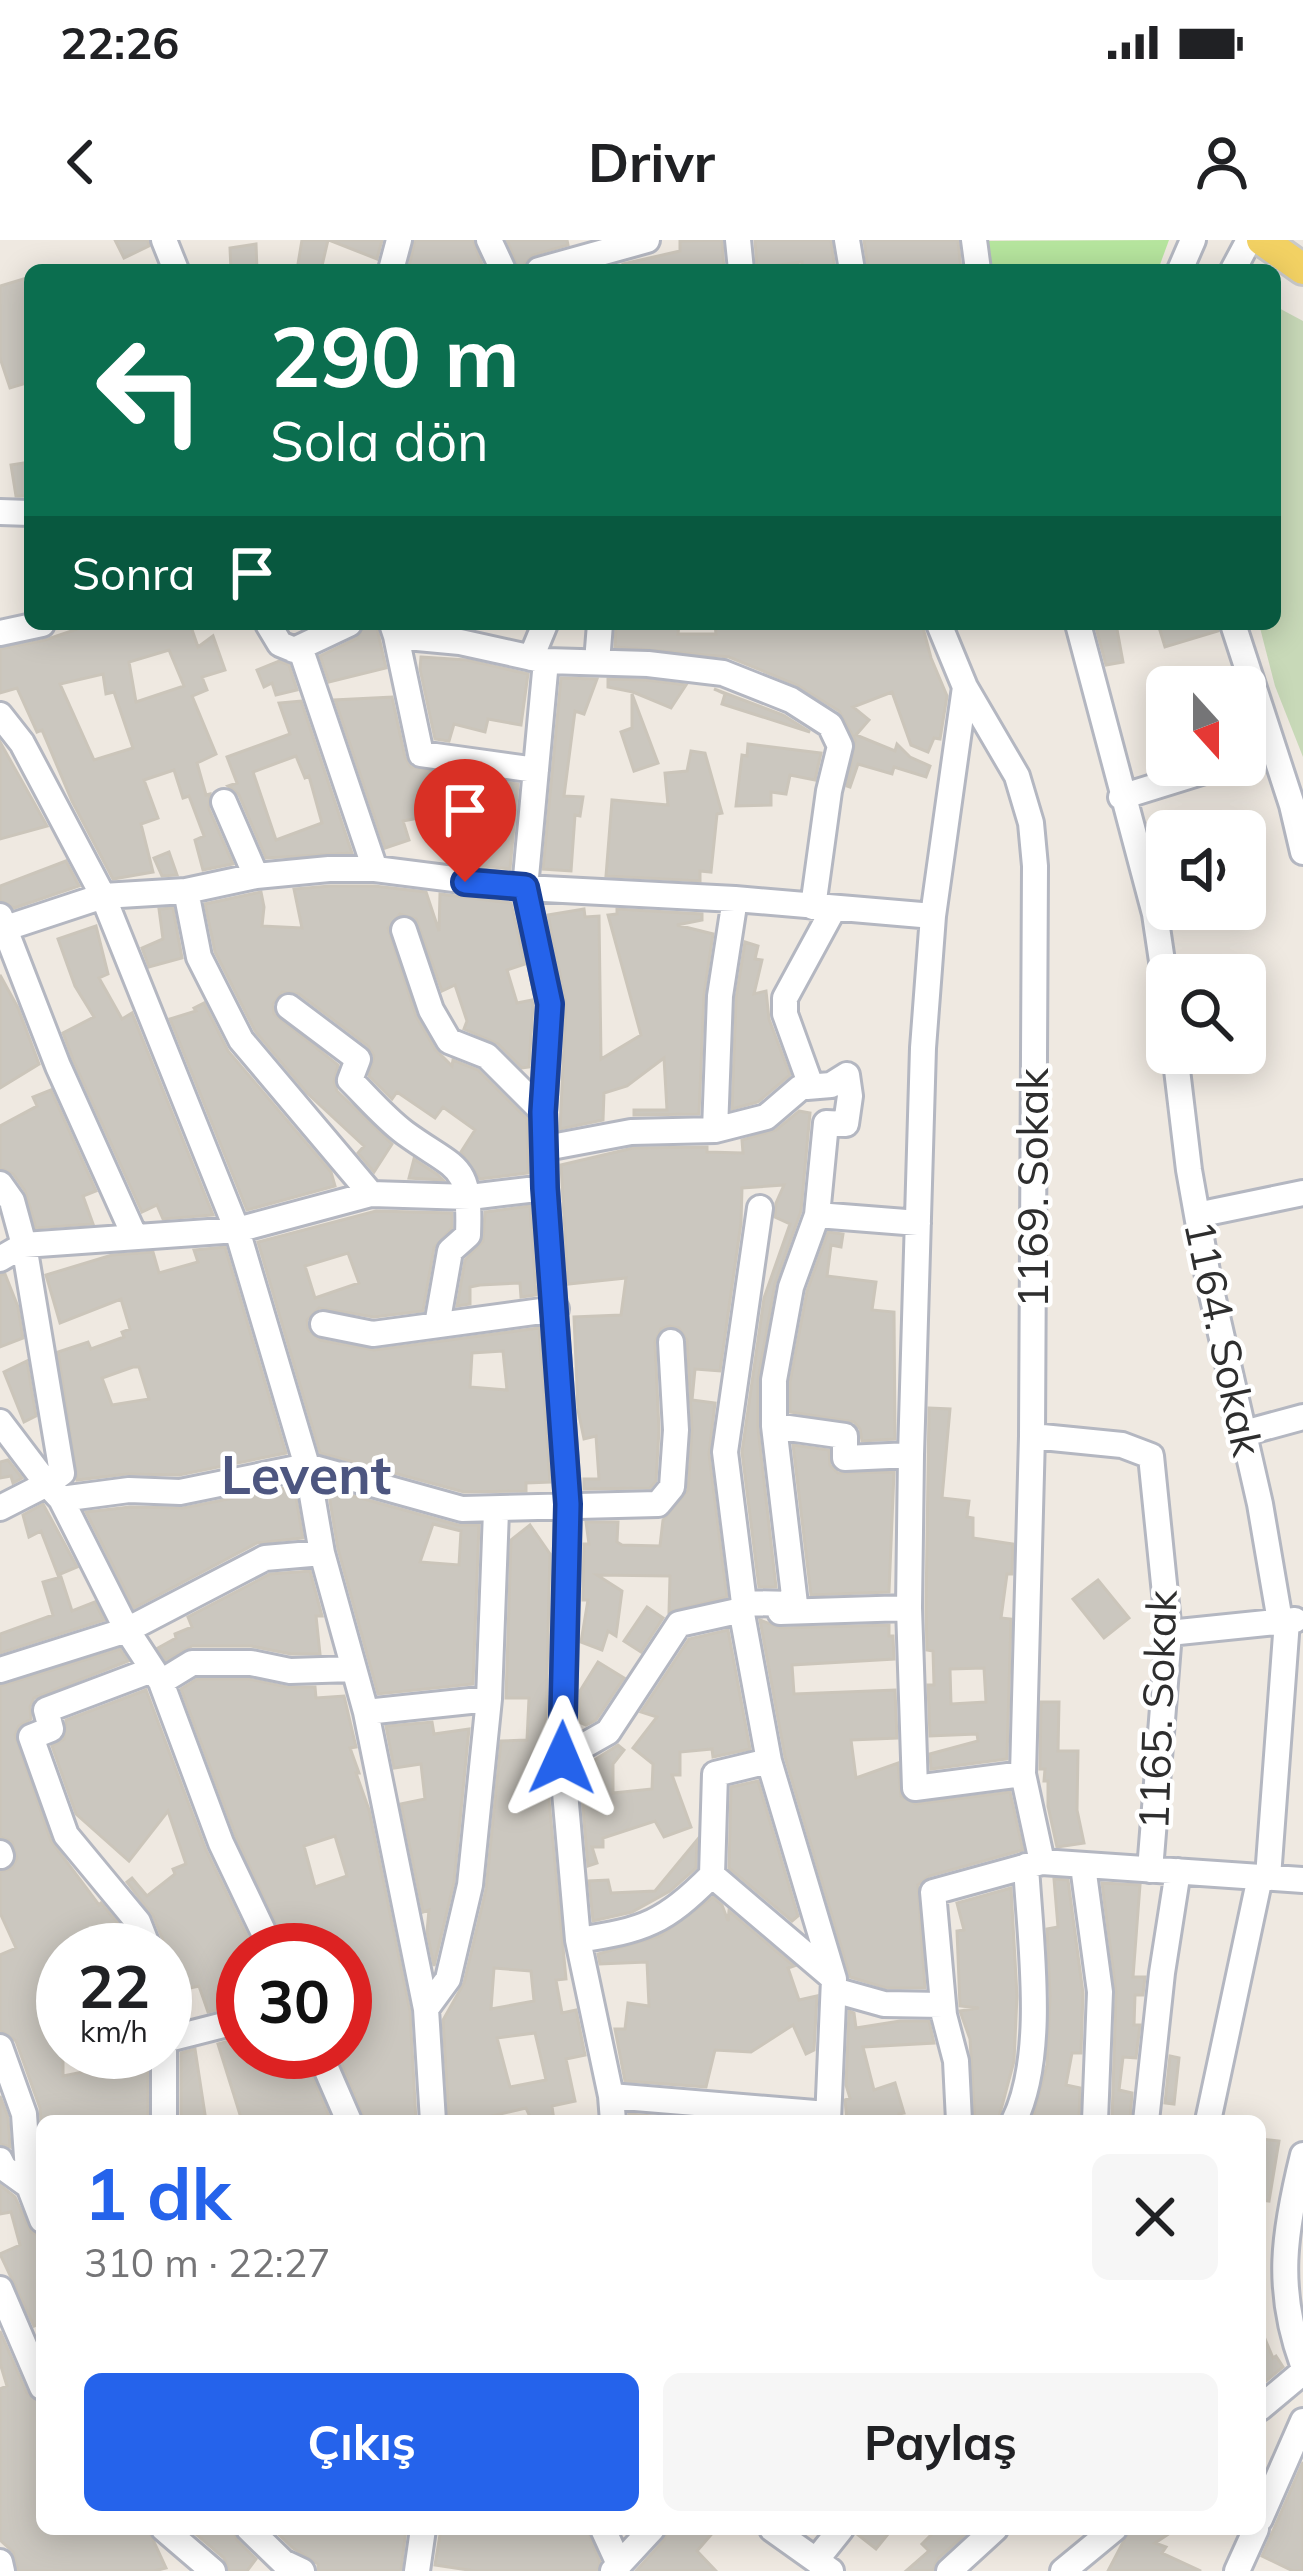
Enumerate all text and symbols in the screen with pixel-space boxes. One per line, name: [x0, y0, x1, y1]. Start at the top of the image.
text: 22:26: [60, 14, 179, 70]
text: Drivr: [588, 128, 715, 196]
icon: back: [48, 129, 114, 195]
icon: person: [1189, 129, 1255, 195]
text: 290 m: [270, 303, 520, 408]
icon: left: [72, 312, 228, 468]
text: Sola dön: [270, 407, 489, 475]
icon: arrive: [219, 540, 285, 606]
text: Sonra: [72, 545, 195, 601]
north arrow: [1146, 666, 1266, 786]
map controls: [1146, 666, 1266, 1074]
pin: [414, 759, 516, 882]
icon: arrive: [432, 777, 498, 843]
button: sound: [1146, 810, 1266, 930]
button: search: [1146, 954, 1266, 1074]
street label: 1169. Sokak: [1006, 1068, 1059, 1308]
street label: 1164. Sokak: [1173, 1215, 1275, 1461]
district label: Levent: [221, 1440, 391, 1508]
street label: 1165. Sokak: [1126, 1589, 1188, 1831]
position arrow: [499, 1695, 625, 1821]
speed limit sign: 30: [216, 1923, 372, 2079]
text: 22: [78, 1948, 150, 2023]
text: km/h: [80, 2012, 148, 2050]
text: 1 dk: [84, 2148, 231, 2238]
button: close: [1092, 2154, 1218, 2280]
text: 310 m · 22:27: [84, 2238, 330, 2287]
button: Çıkış: [84, 2373, 639, 2511]
button: Paylaş: [663, 2373, 1218, 2511]

